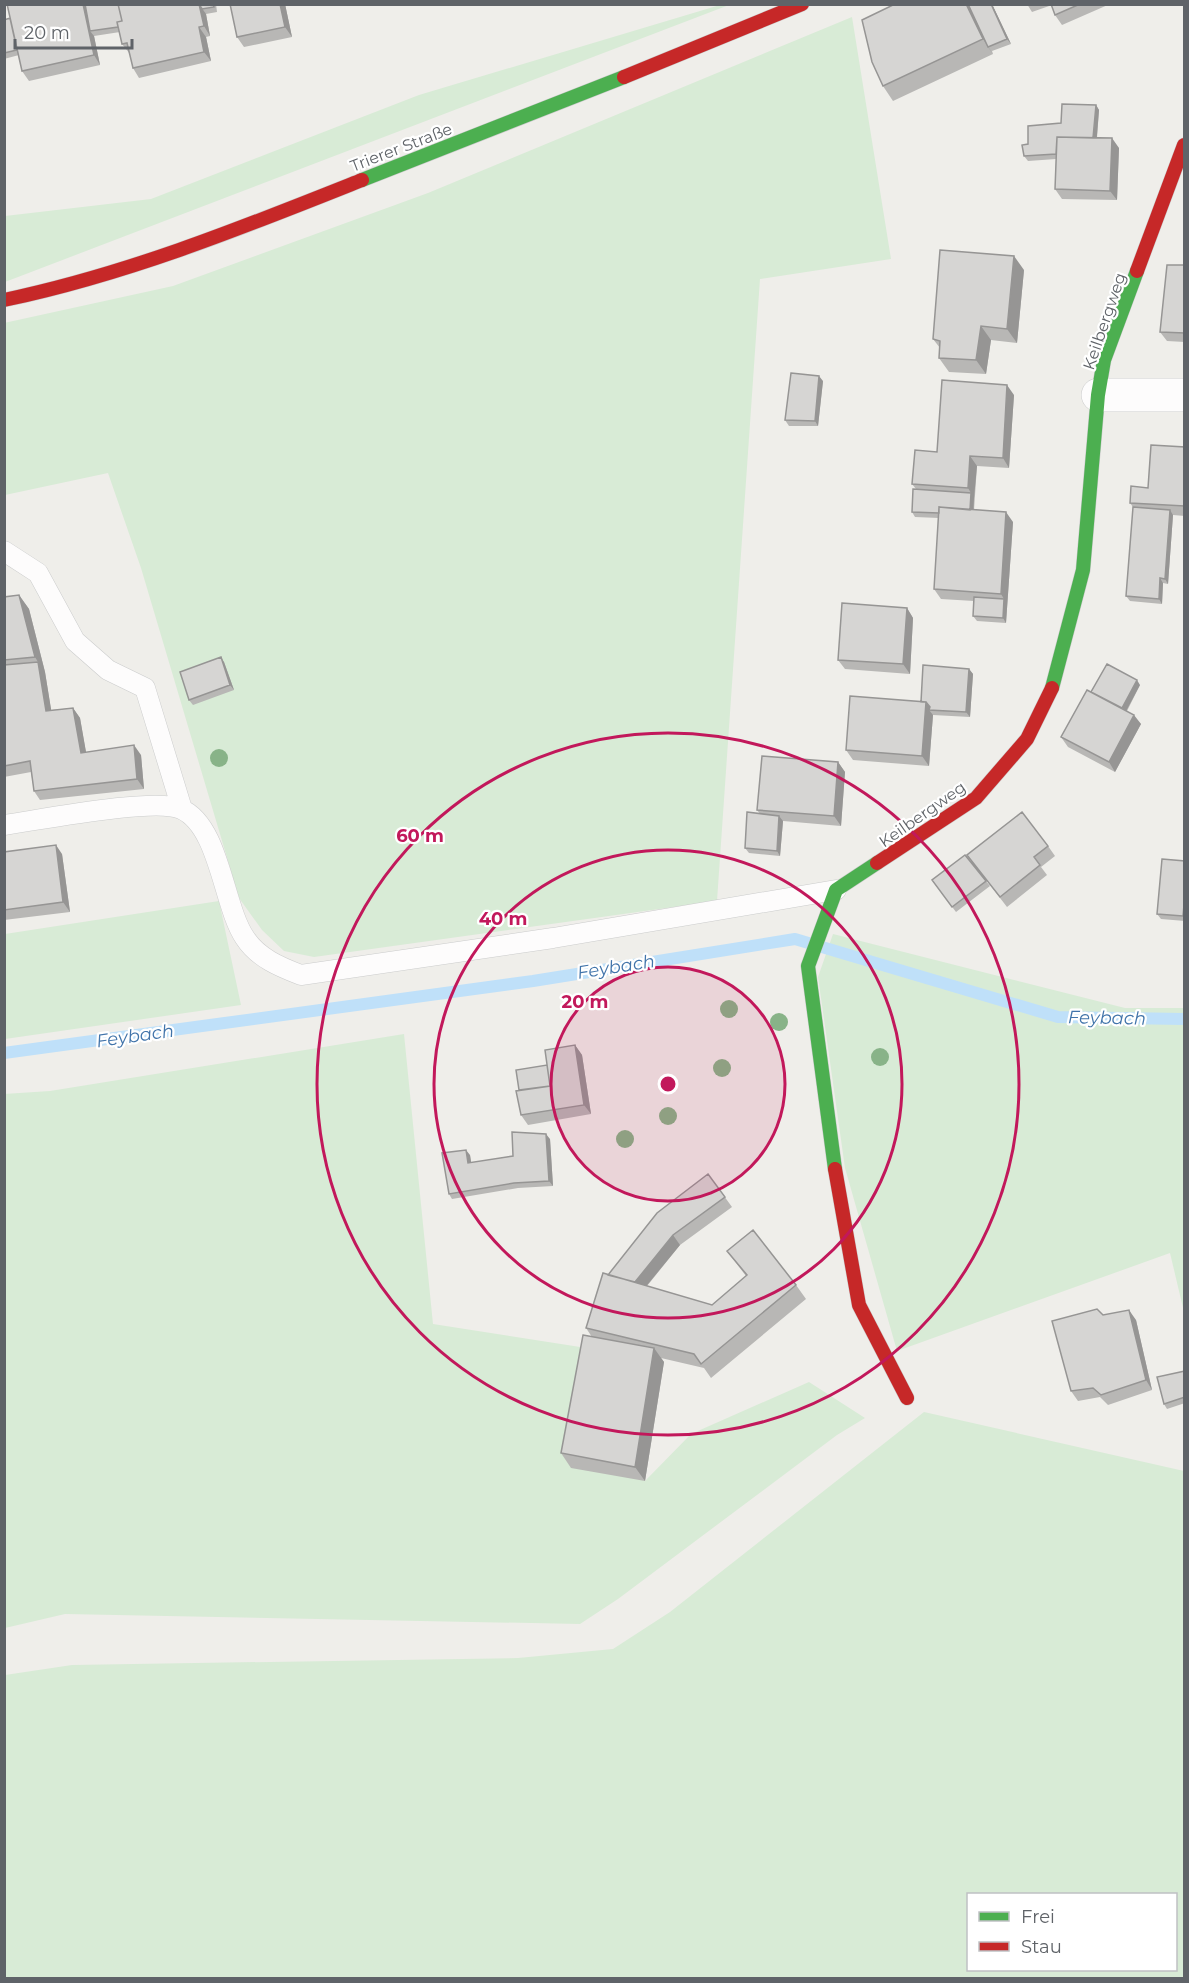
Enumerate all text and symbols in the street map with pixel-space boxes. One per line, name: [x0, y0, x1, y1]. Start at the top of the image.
scale bar: [15, 12, 132, 50]
text: 20 m: [24, 22, 70, 44]
street label: Trierer Straße: [348, 119, 455, 176]
street label: Keilbergweg: [1079, 270, 1130, 372]
street label: Keilbergweg: [875, 778, 969, 851]
text: 60 m: [396, 825, 444, 847]
text: 40 m: [479, 908, 527, 930]
water label: Feybach: [576, 950, 656, 984]
text: 20 m: [562, 991, 608, 1013]
water label: Feybach: [1068, 1006, 1146, 1030]
water label: Feybach: [95, 1020, 175, 1052]
centre of rings: [658, 1074, 678, 1094]
legend: [967, 1893, 1177, 1971]
text: Frei: [1021, 1906, 1055, 1928]
text: Stau: [1021, 1936, 1062, 1958]

